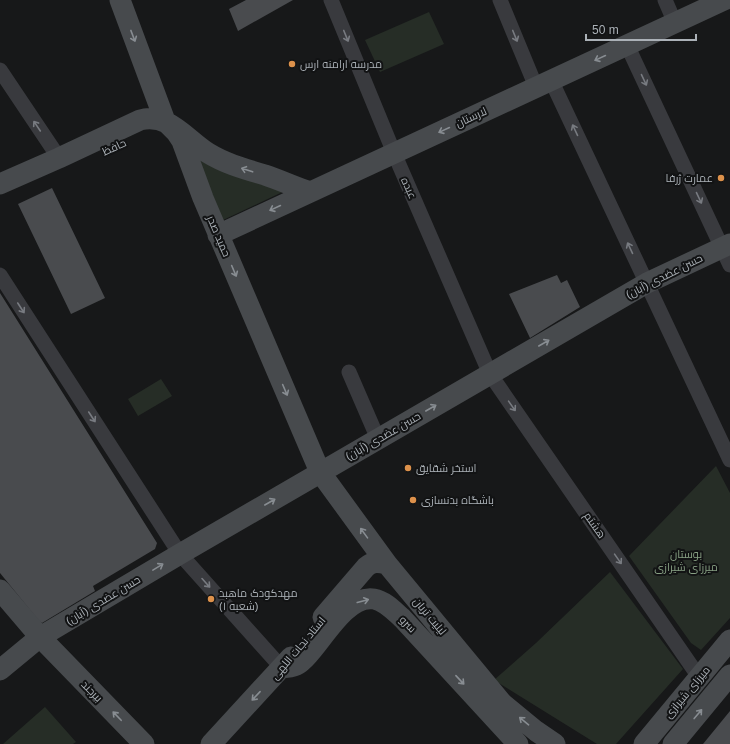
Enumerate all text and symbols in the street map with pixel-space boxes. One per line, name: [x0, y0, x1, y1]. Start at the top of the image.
scale bar: [586, 16, 696, 42]
text: 50 m: [592, 23, 619, 37]
one-way arrow: [130, 30, 138, 42]
one-way arrow: [343, 30, 350, 42]
one-way arrow: [512, 30, 519, 42]
one-way arrow: [594, 55, 606, 62]
place label: مدرسه ارامنه ارس: [300, 58, 382, 71]
marker: مدرسه ارامنه ارس: [287, 59, 297, 69]
one-way arrow: [640, 74, 648, 86]
street label: لارستان: [454, 105, 489, 130]
one-way arrow: [33, 121, 41, 132]
one-way arrow: [571, 124, 578, 136]
one-way arrow: [438, 127, 450, 134]
street label: حافظ: [100, 136, 128, 158]
one-way arrow: [242, 166, 254, 174]
place label: عمارت ژرفا: [665, 172, 713, 185]
marker: عمارت ژرفا: [716, 173, 726, 183]
street label: عبده: [399, 175, 419, 201]
one-way arrow: [696, 192, 703, 204]
one-way arrow: [270, 205, 282, 212]
street label: حمید صدر: [204, 213, 233, 259]
one-way arrow: [626, 242, 633, 254]
street label: حسن عضدی (آبان): [624, 251, 705, 301]
one-way arrow: [230, 264, 238, 276]
one-way arrow: [17, 302, 25, 313]
one-way arrow: [538, 338, 550, 346]
one-way arrow: [282, 384, 289, 396]
one-way arrow: [508, 400, 516, 411]
one-way arrow: [425, 404, 437, 412]
street label: حسن عضدی (آبان): [343, 410, 423, 463]
one-way arrow: [88, 411, 96, 422]
place label: استخر شقایق: [416, 462, 476, 475]
marker: استخر شقایق: [403, 463, 413, 473]
place label: باشگاه بدنسازی: [421, 494, 494, 507]
marker: باشگاه بدنسازی: [408, 495, 418, 505]
one-way arrow: [264, 497, 276, 505]
street label: هشتم: [580, 510, 608, 541]
one-way arrow: [360, 527, 368, 538]
park label: بوستان میرزای شیرازی: [654, 548, 718, 574]
one-way arrow: [614, 553, 622, 564]
one-way arrow: [152, 563, 164, 571]
street label: حسن عضدی (آبان): [64, 573, 143, 628]
one-way arrow: [202, 578, 211, 588]
place label: مهدکودک ماهبد (شعبه ۱): [219, 587, 298, 612]
marker: مهدکودک ماهبد (شعبه ۱): [206, 594, 216, 604]
street label: لیلیت تریان: [410, 595, 449, 638]
one-way arrow: [357, 597, 370, 604]
street label: سرو: [397, 613, 419, 635]
street label: استاد نجات اللهی: [268, 614, 328, 682]
street label: میرزای شیرازی: [662, 664, 713, 721]
one-way arrow: [455, 675, 465, 685]
street label: بیرجند: [78, 678, 105, 705]
one-way arrow: [251, 691, 261, 701]
one-way arrow: [693, 709, 702, 719]
one-way arrow: [112, 711, 122, 721]
one-way arrow: [518, 716, 529, 725]

